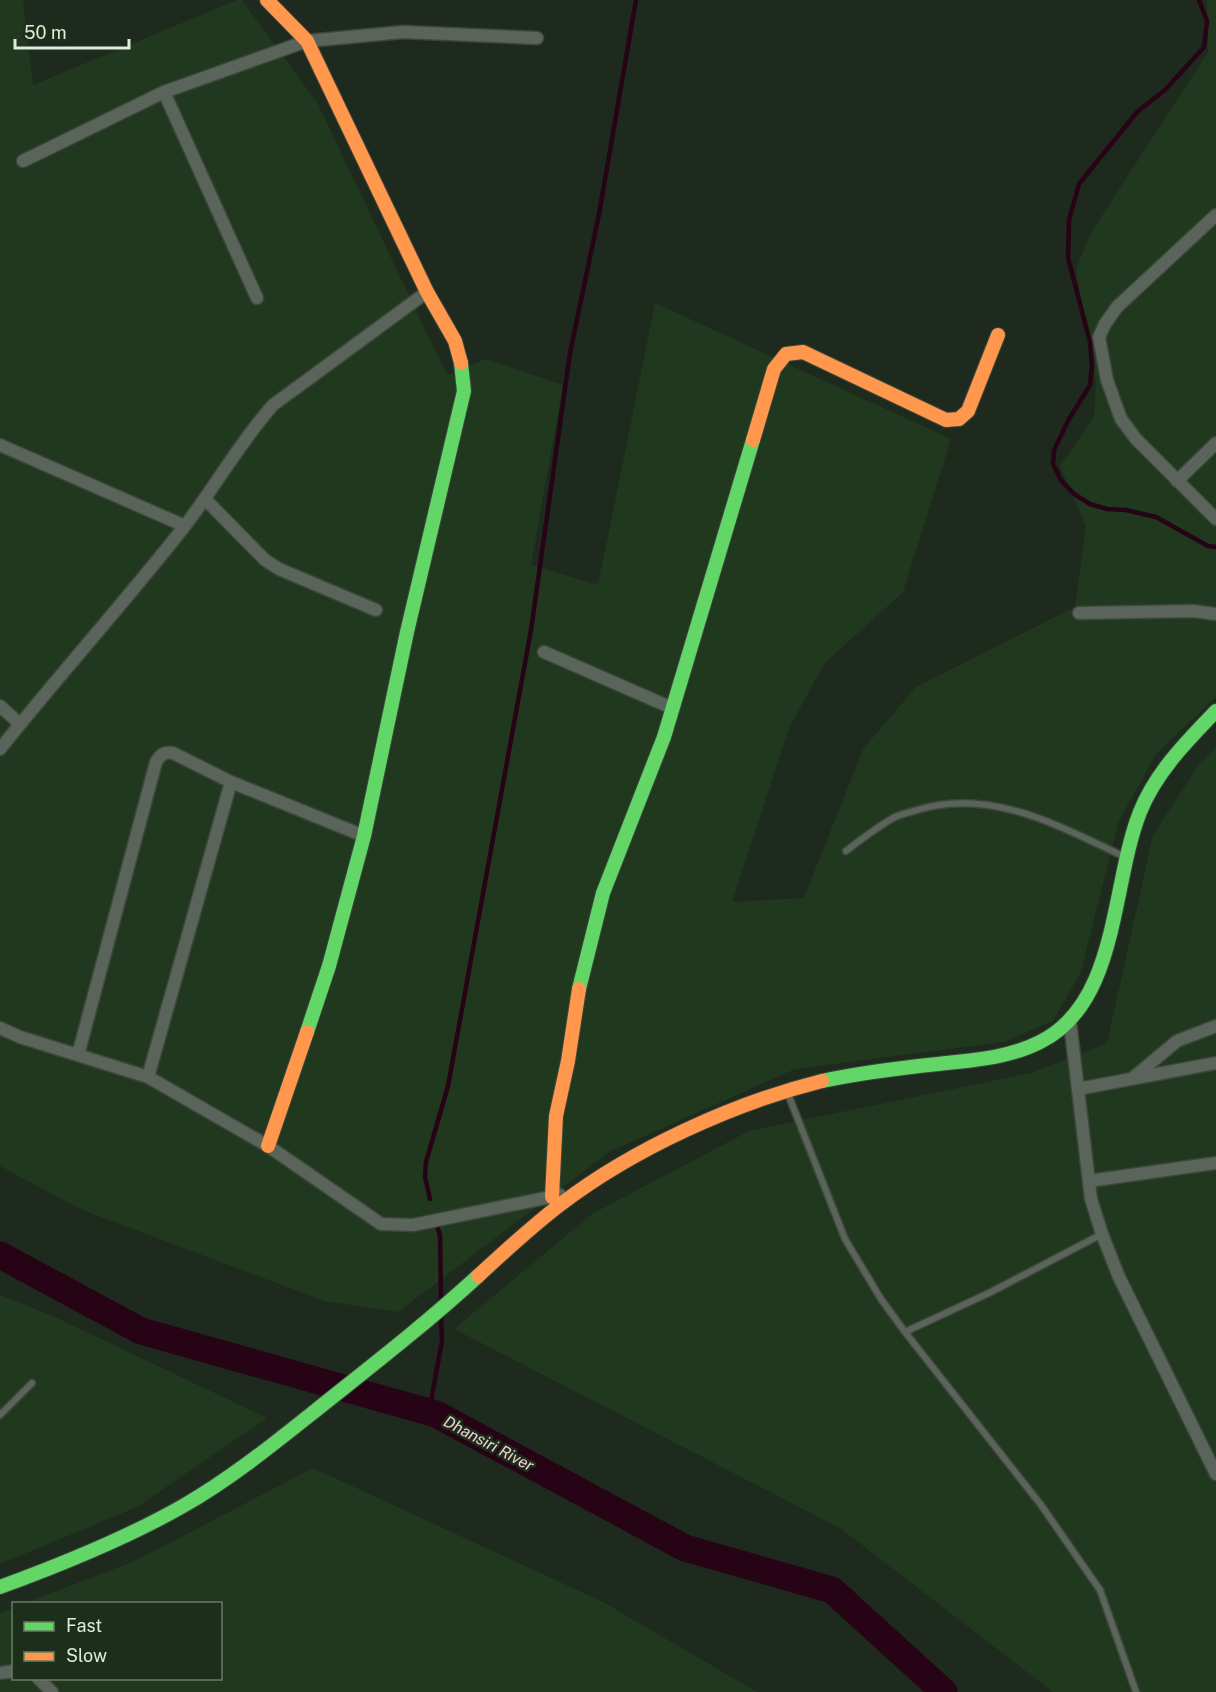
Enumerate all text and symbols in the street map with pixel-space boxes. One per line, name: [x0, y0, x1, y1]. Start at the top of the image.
scale bar: [15, 12, 129, 50]
text: 50 m: [24, 22, 67, 43]
water label: Dhansiri River: [440, 1412, 538, 1476]
legend: [12, 1602, 222, 1680]
text: Fast: [66, 1615, 102, 1636]
text: Slow: [66, 1645, 107, 1666]

